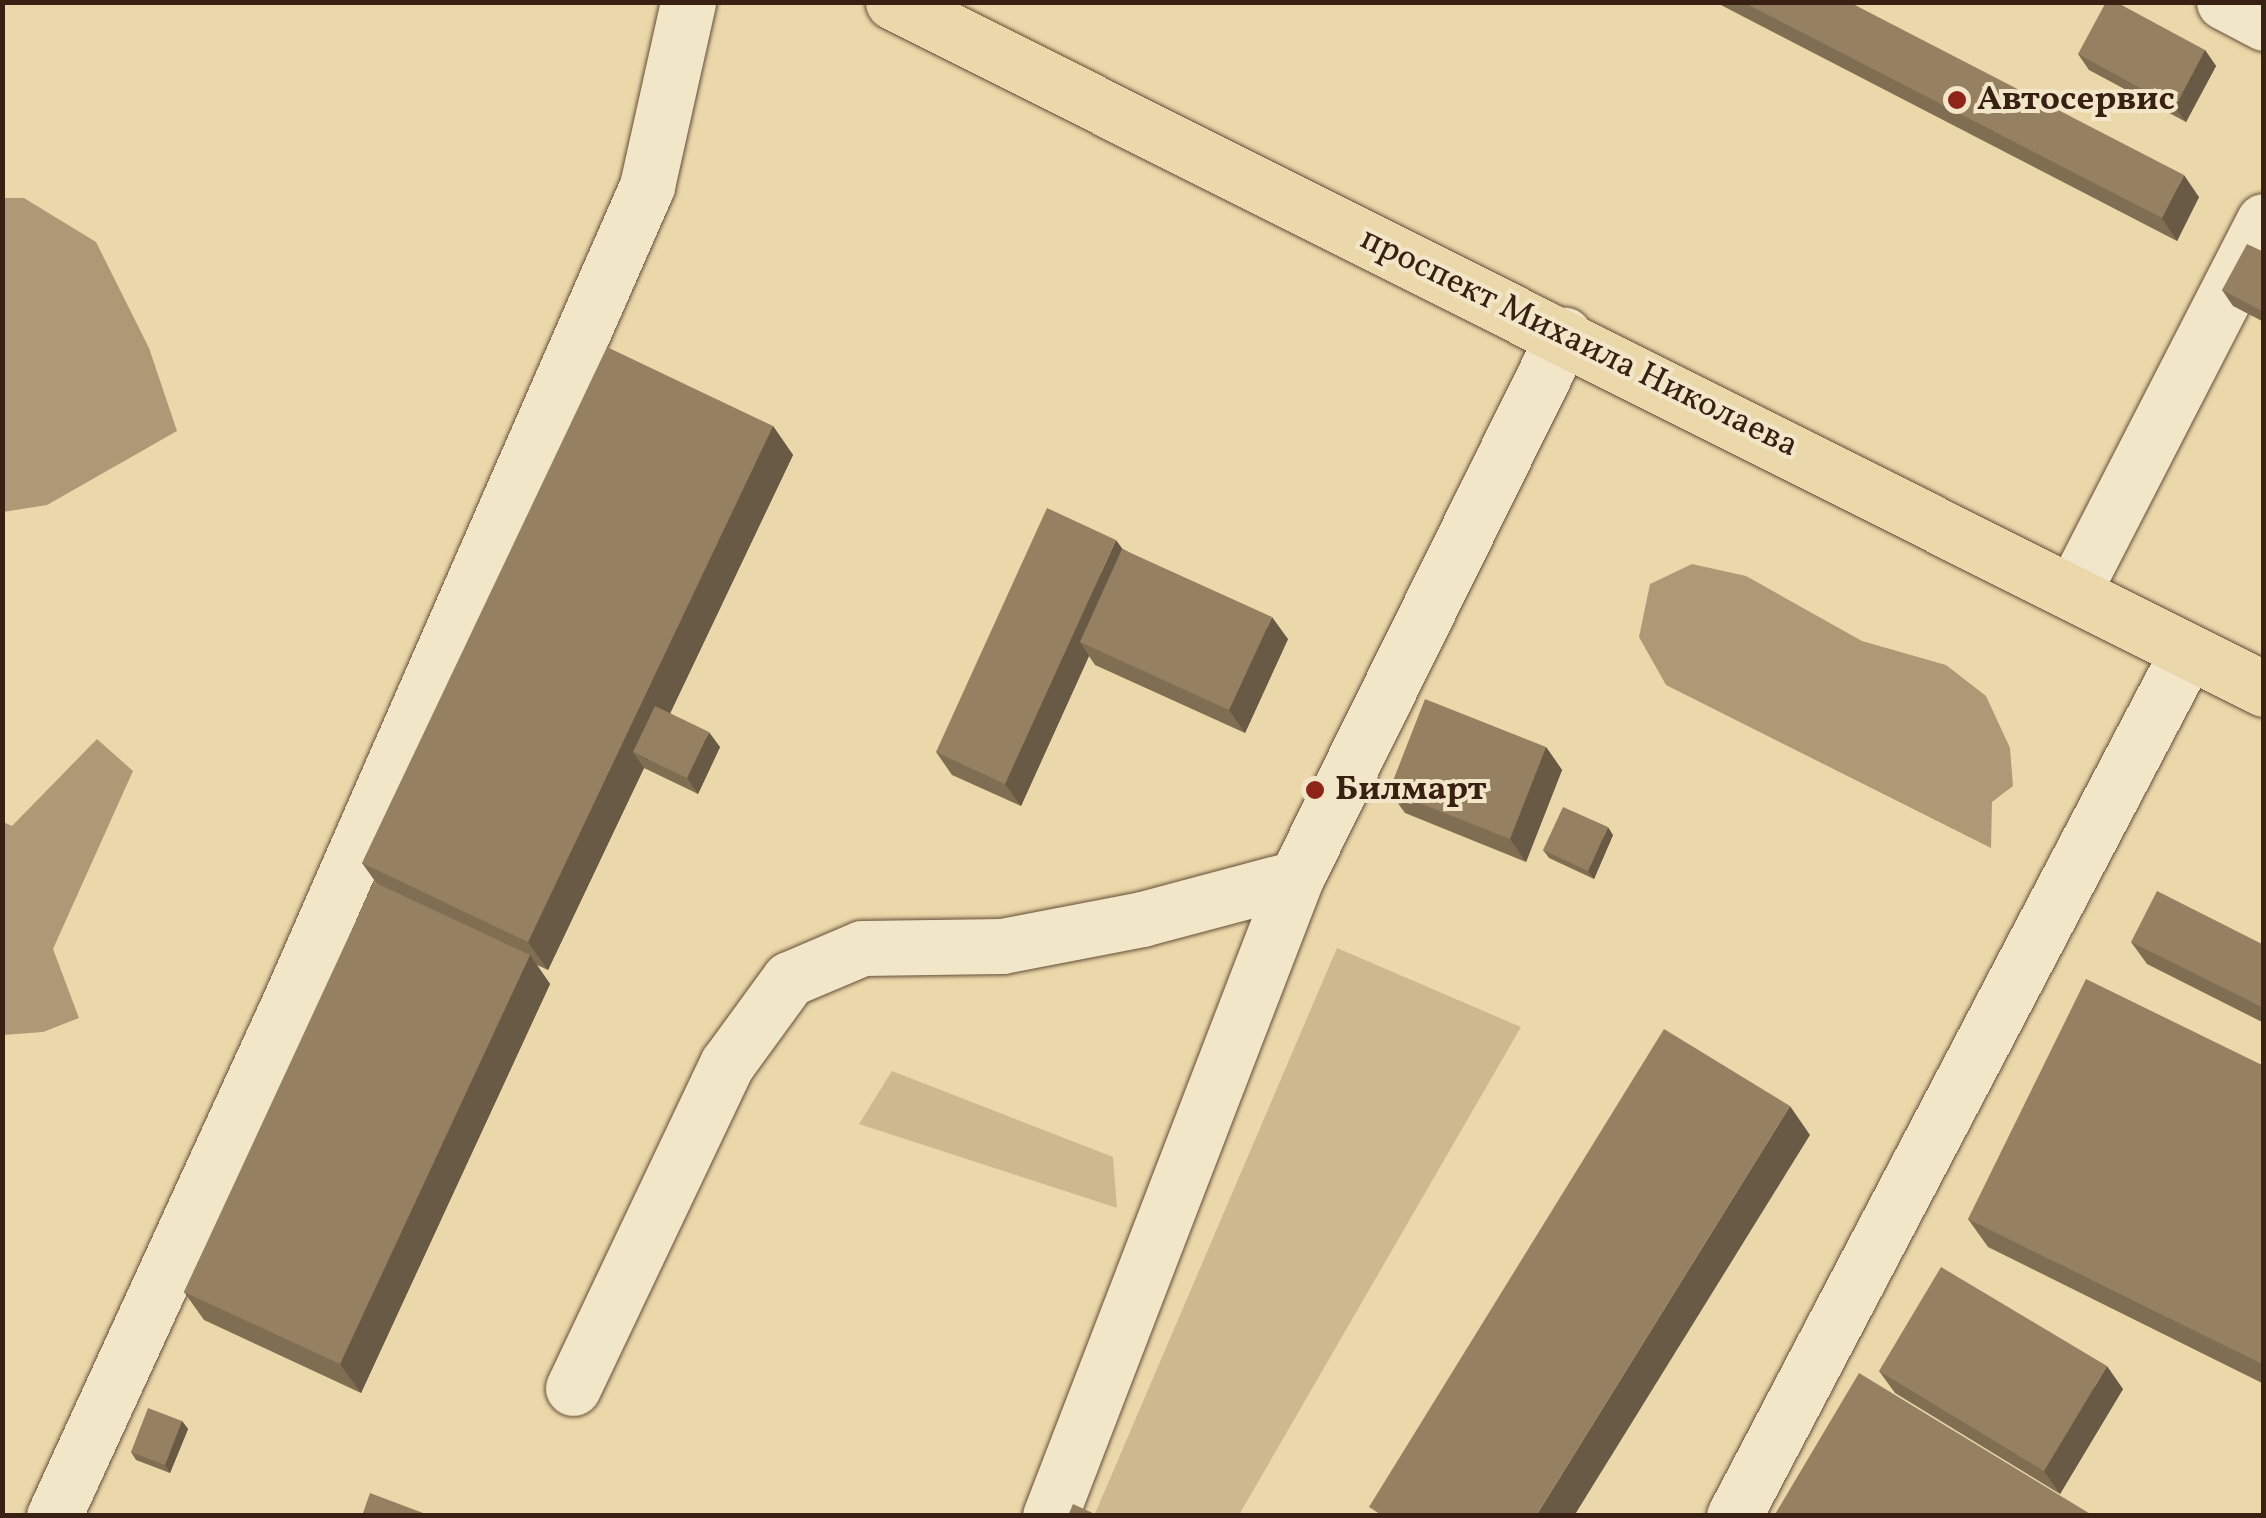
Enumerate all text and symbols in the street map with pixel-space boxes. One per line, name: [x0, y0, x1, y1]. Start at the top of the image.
place label: Автосервис: [1977, 79, 2175, 121]
marker: Автосервис: [1946, 89, 1968, 111]
street label: проспект Михаила Николаева: [1353, 218, 1805, 468]
place label: Билмарт: [1335, 769, 1487, 811]
marker: Билмарт: [1304, 779, 1326, 801]

